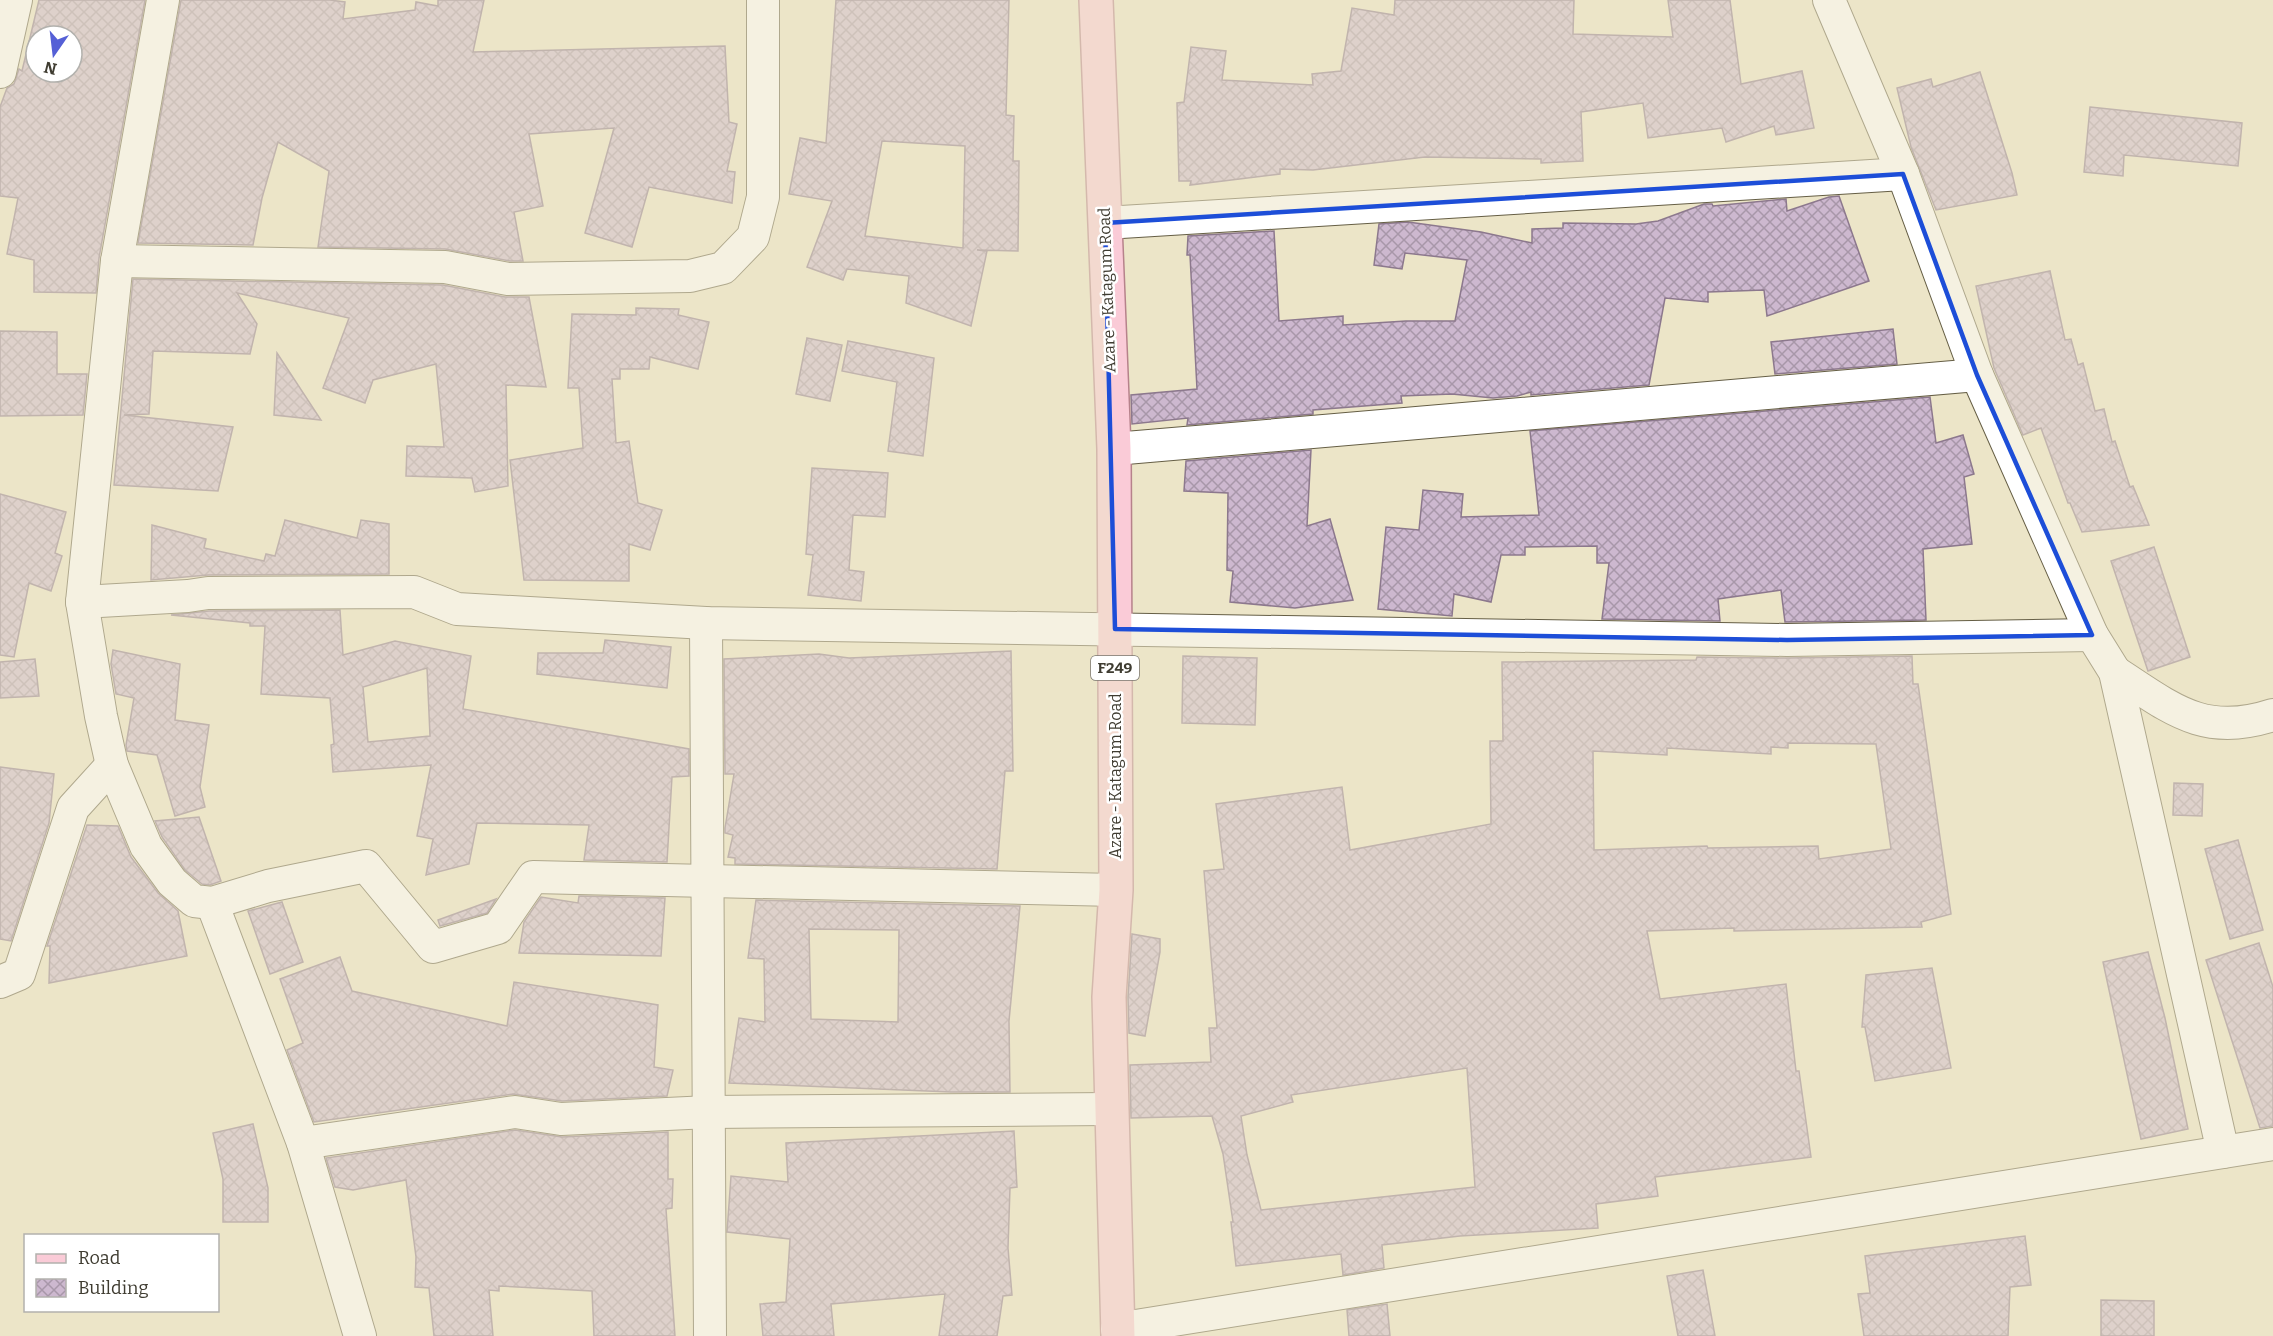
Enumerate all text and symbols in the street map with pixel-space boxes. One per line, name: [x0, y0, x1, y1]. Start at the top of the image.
north arrow: [24, 24, 84, 84]
text: N: [42, 57, 59, 79]
street label: Azare - Katagum Road: [1095, 207, 1119, 373]
road number: F249: [1091, 656, 1139, 680]
street label: Azare - Katagum Road: [1106, 693, 1125, 859]
legend: [24, 1234, 219, 1312]
text: Road: [78, 1247, 121, 1269]
text: Building: [78, 1277, 149, 1299]

